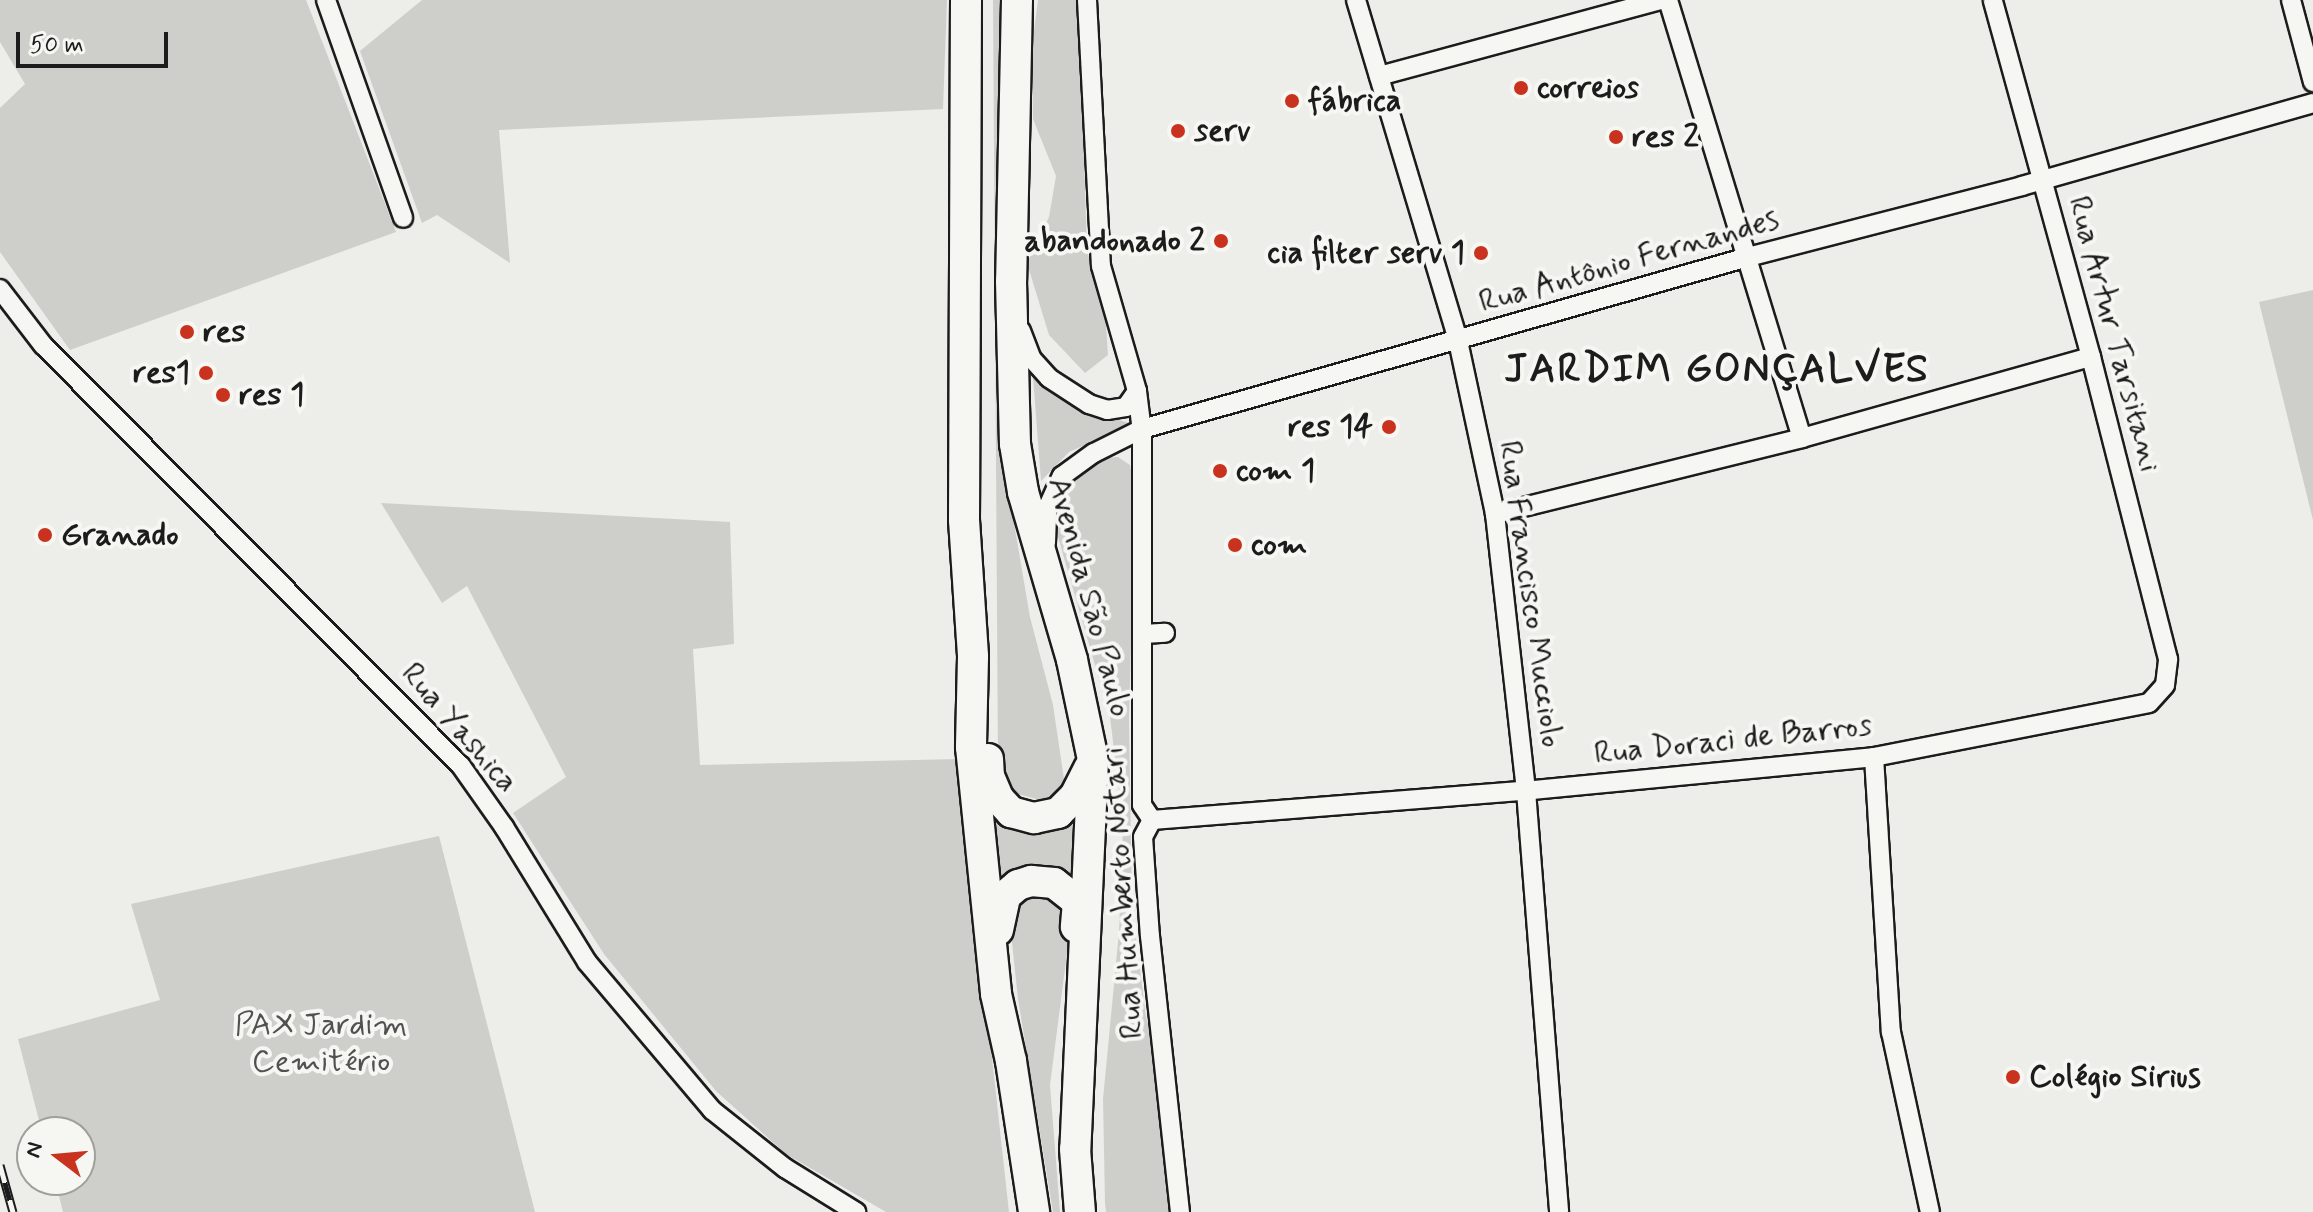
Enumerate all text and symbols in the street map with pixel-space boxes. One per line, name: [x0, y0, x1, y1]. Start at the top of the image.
scale bar: [20, 16, 172, 66]
text: 50 m: [30, 30, 84, 61]
place label: correios: [1537, 69, 1639, 107]
marker: correios: [1512, 79, 1530, 97]
place label: fábrica: [1308, 82, 1401, 120]
marker: fábrica: [1283, 92, 1301, 110]
place label: serv: [1194, 112, 1250, 150]
place label: res 2: [1632, 118, 1699, 156]
marker: serv: [1169, 122, 1187, 140]
marker: res 2: [1607, 128, 1625, 146]
street label: Rua Artur Tarsitani: [2060, 198, 2168, 470]
street label: Rua Antônio Fernandes: [1475, 200, 1783, 322]
place label: abandonado 2: [1024, 222, 1205, 260]
marker: abandonado 2: [1212, 232, 1230, 250]
place label: cia filter serv 1: [1266, 234, 1465, 272]
marker: cia filter serv 1: [1472, 244, 1490, 262]
place label: res: [203, 313, 246, 351]
marker: res: [178, 323, 196, 341]
district label: JARDIM GONÇALVES: [1499, 346, 1935, 394]
place label: res1: [133, 354, 190, 392]
marker: res1: [197, 364, 215, 382]
place label: res 1: [239, 376, 305, 414]
marker: res 1: [214, 386, 232, 404]
place label: res 14: [1288, 408, 1373, 446]
marker: res 14: [1380, 418, 1398, 436]
street label: Rua Francisco Mucciolo: [1490, 441, 1570, 747]
place label: com 1: [1236, 452, 1315, 490]
marker: com 1: [1211, 462, 1229, 480]
street label: Avenida São Paulo: [1040, 477, 1138, 717]
place label: Granado: [61, 516, 179, 554]
marker: Granado: [36, 526, 54, 544]
place label: com: [1251, 526, 1307, 564]
marker: com: [1226, 536, 1244, 554]
street label: Rua Yashica: [393, 656, 525, 800]
street label: Rua Doraci de Barros: [1593, 706, 1873, 774]
street label: Rua Humberto Notari: [1094, 751, 1152, 1035]
park label: PAX Jardim Cemitério: [238, 1007, 404, 1082]
place label: Colégio Sirius: [2029, 1058, 2207, 1096]
marker: Colégio Sirius: [2004, 1068, 2022, 1086]
north arrow: [16, 1116, 96, 1196]
text: N: [19, 1139, 50, 1161]

